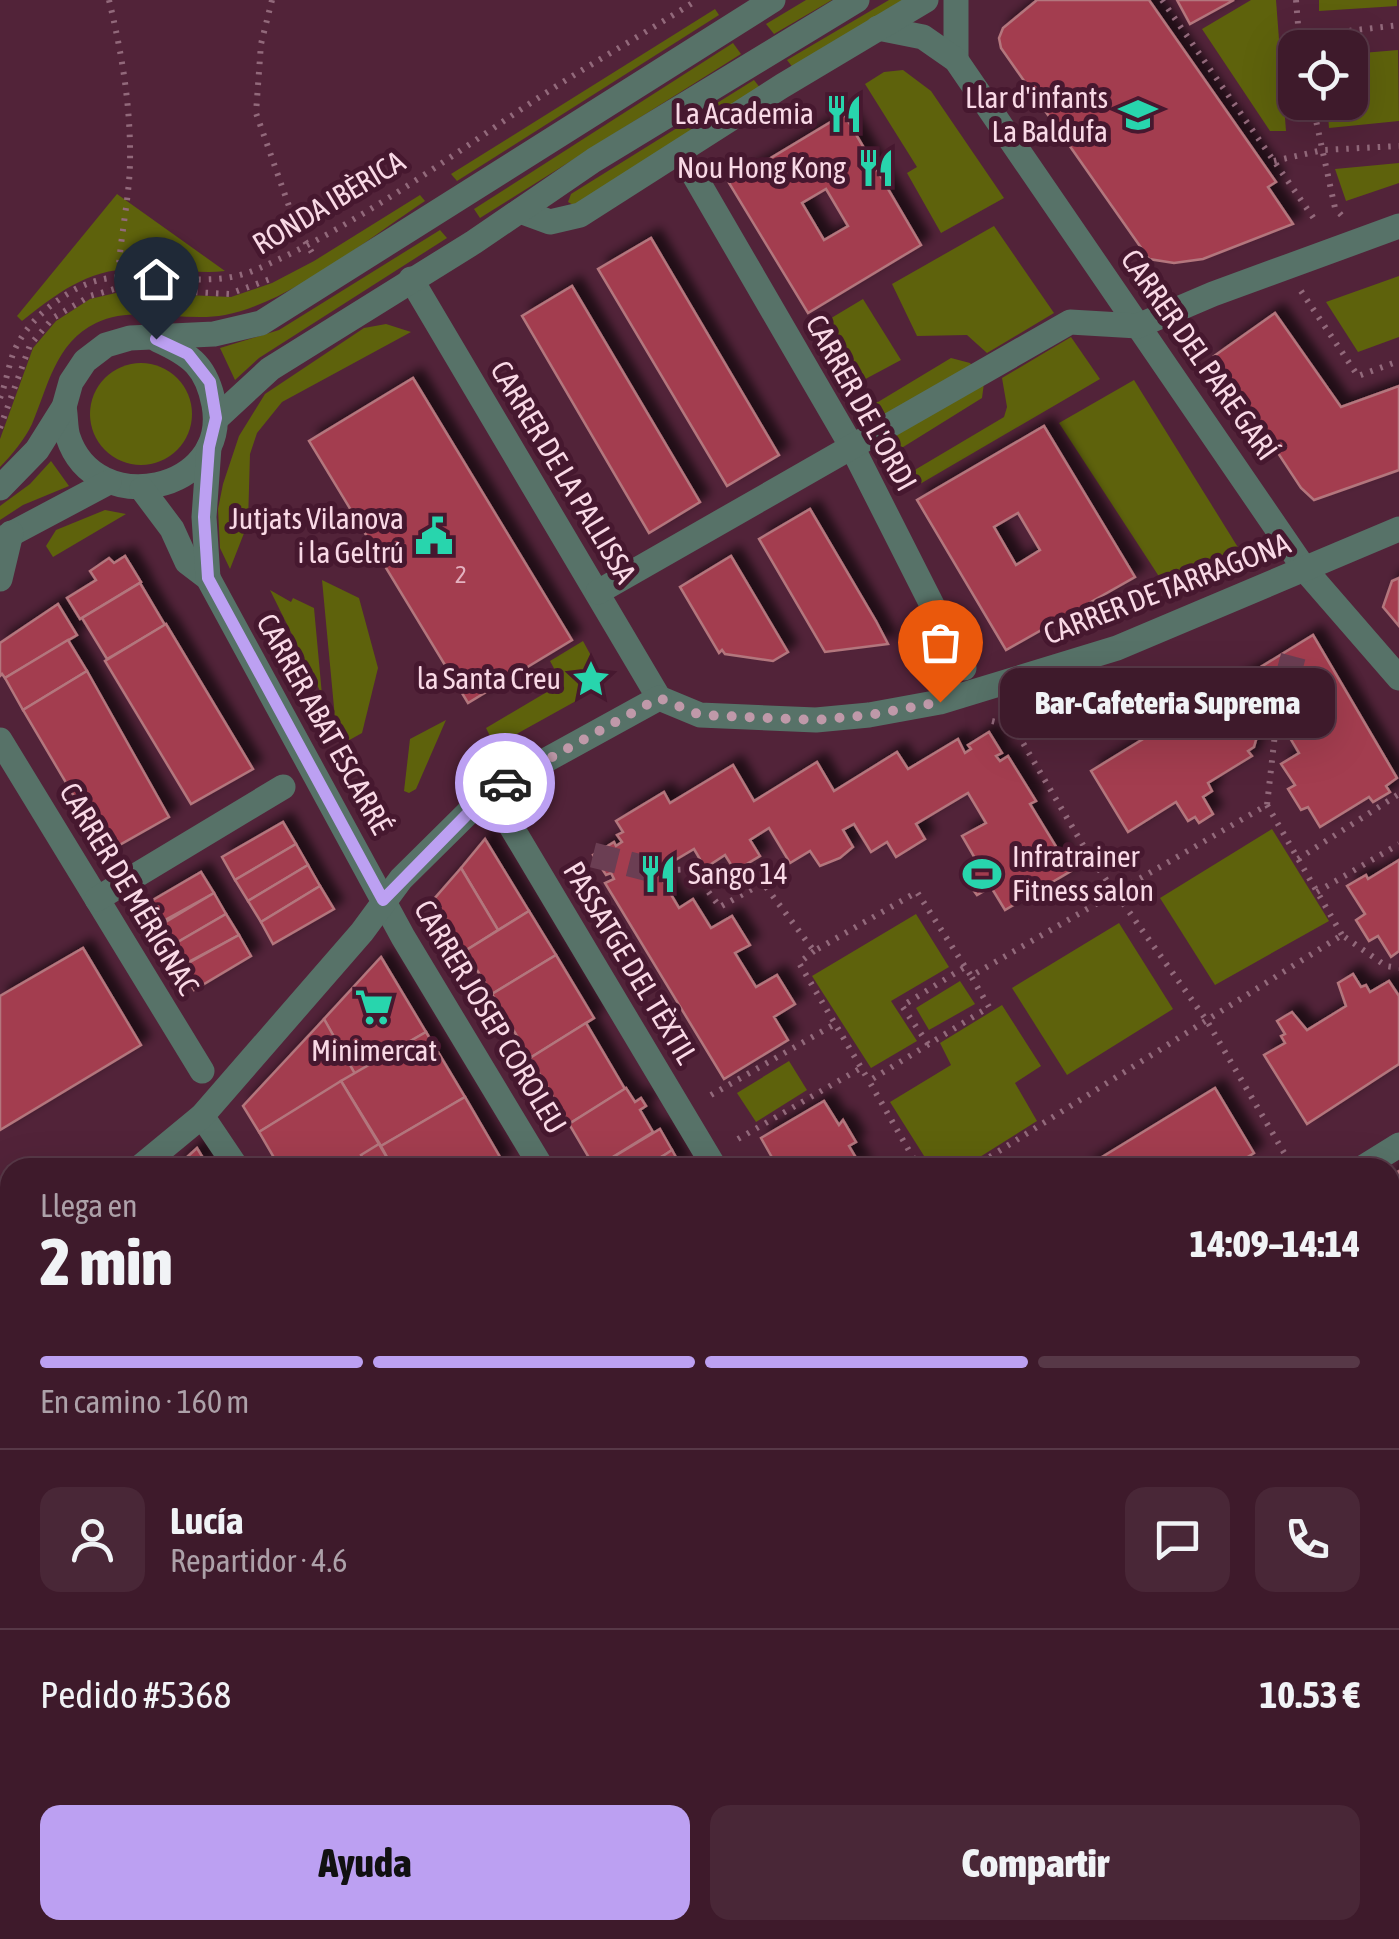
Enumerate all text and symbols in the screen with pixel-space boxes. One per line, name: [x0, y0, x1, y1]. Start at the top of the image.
map controls: [1278, 30, 1368, 120]
button: locate: [1278, 30, 1368, 120]
place label: Llar d'infants La Baldufa: [965, 80, 1108, 148]
restaurant icon: La Academia: [823, 93, 865, 135]
school or university icon: Llar d'infants La Baldufa: [1117, 94, 1159, 136]
place label: La Academia: [674, 96, 814, 130]
street label: RONDA IBÈRICA: [246, 143, 411, 261]
restaurant icon: Nou Hong Kong: [855, 147, 897, 189]
place label: Nou Hong Kong: [677, 150, 846, 184]
pin: [114, 237, 199, 340]
street label: CARRER DEL PARE GARÍ: [1115, 243, 1285, 466]
icon: home: [129, 252, 184, 307]
street label: CARRER DE L'ORDI: [800, 309, 924, 496]
street label: CARRER DE LA PALLISSA: [484, 354, 644, 589]
place label: Jutjats Vilanova i la Geltrú: [229, 501, 404, 569]
public building icon: Jutjats Vilanova i la Geltrú: [413, 515, 455, 557]
street label: CARRER DE TARRAGONA: [1039, 525, 1295, 651]
house number: 2: [455, 560, 467, 588]
pin: [898, 600, 983, 703]
street label: CARRER ABAT ESCARRÉ: [250, 608, 400, 840]
icon: bag: [913, 615, 968, 670]
place icon: la Santa Creu: [570, 658, 612, 700]
place label: la Santa Creu: [417, 661, 561, 695]
callout: Bar-Cafeteria Suprema: [1000, 667, 1335, 737]
text: Bar-Cafeteria Suprema: [1035, 684, 1300, 721]
courier: [455, 733, 555, 833]
icon: car: [478, 756, 533, 811]
street label: CARRER DE MÉRIGNAC: [53, 776, 207, 1001]
place label: Infratrainer Fitness salon: [1012, 839, 1154, 907]
restaurant icon: Sango 14: [637, 853, 679, 895]
sports icon: Infratrainer Fitness salon: [961, 853, 1003, 895]
street label: PASSATGE DEL TÈXTIL: [557, 855, 705, 1070]
place label: Sango 14: [688, 856, 788, 890]
street label: CARRER JOSEP COROLEU: [408, 894, 574, 1139]
supermarket icon: Minimercat: [353, 986, 395, 1028]
place label: Minimercat: [311, 1033, 437, 1067]
text: Llega en: [40, 1187, 138, 1224]
text: 14:09–14:14: [1190, 1222, 1360, 1265]
text: 2 min: [40, 1224, 173, 1299]
text: En camino · 160 m: [40, 1383, 249, 1420]
button: person: [40, 1487, 145, 1592]
button: chat: [1125, 1487, 1230, 1592]
button: phone: [1255, 1487, 1360, 1592]
text: Lucía: [170, 1499, 244, 1542]
text: Repartidor · 4.6: [170, 1542, 347, 1579]
text: Pedido #5368: [40, 1673, 231, 1716]
text: 10.53 €: [1259, 1673, 1360, 1716]
button: Ayuda: [40, 1805, 690, 1920]
button: Compartir: [710, 1805, 1360, 1920]

